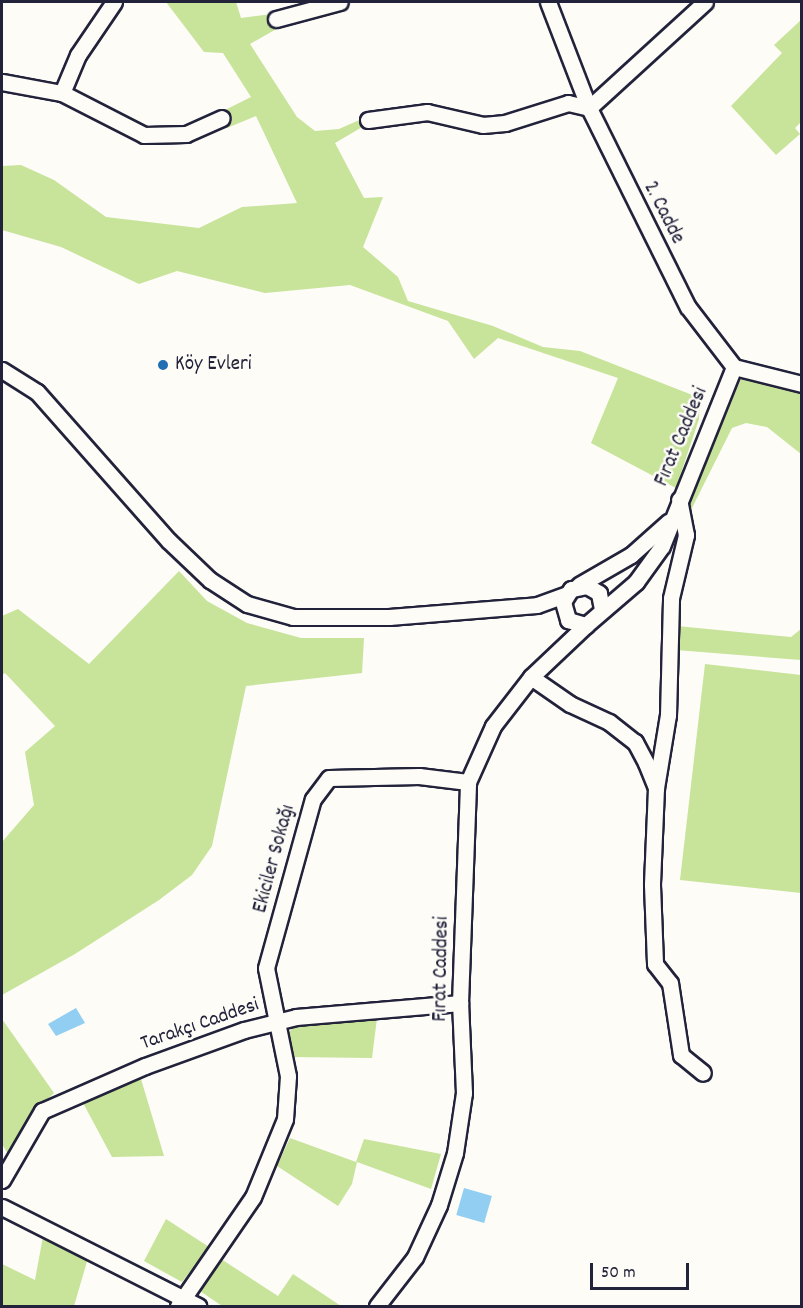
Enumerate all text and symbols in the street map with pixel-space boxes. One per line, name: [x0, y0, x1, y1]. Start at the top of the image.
street label: 2. Cadde: [637, 178, 689, 248]
place label: Köy Evleri: [175, 352, 252, 378]
marker: Köy Evleri: [156, 358, 170, 372]
street label: Fırat Caddesi: [650, 384, 714, 490]
street label: Ekiciler Sokağı: [248, 802, 302, 916]
street label: Fırat Caddesi: [428, 916, 456, 1022]
street label: Tarakçı Caddesi: [138, 993, 262, 1057]
scale bar: [593, 1251, 692, 1289]
text: 50 m: [601, 1261, 636, 1286]

